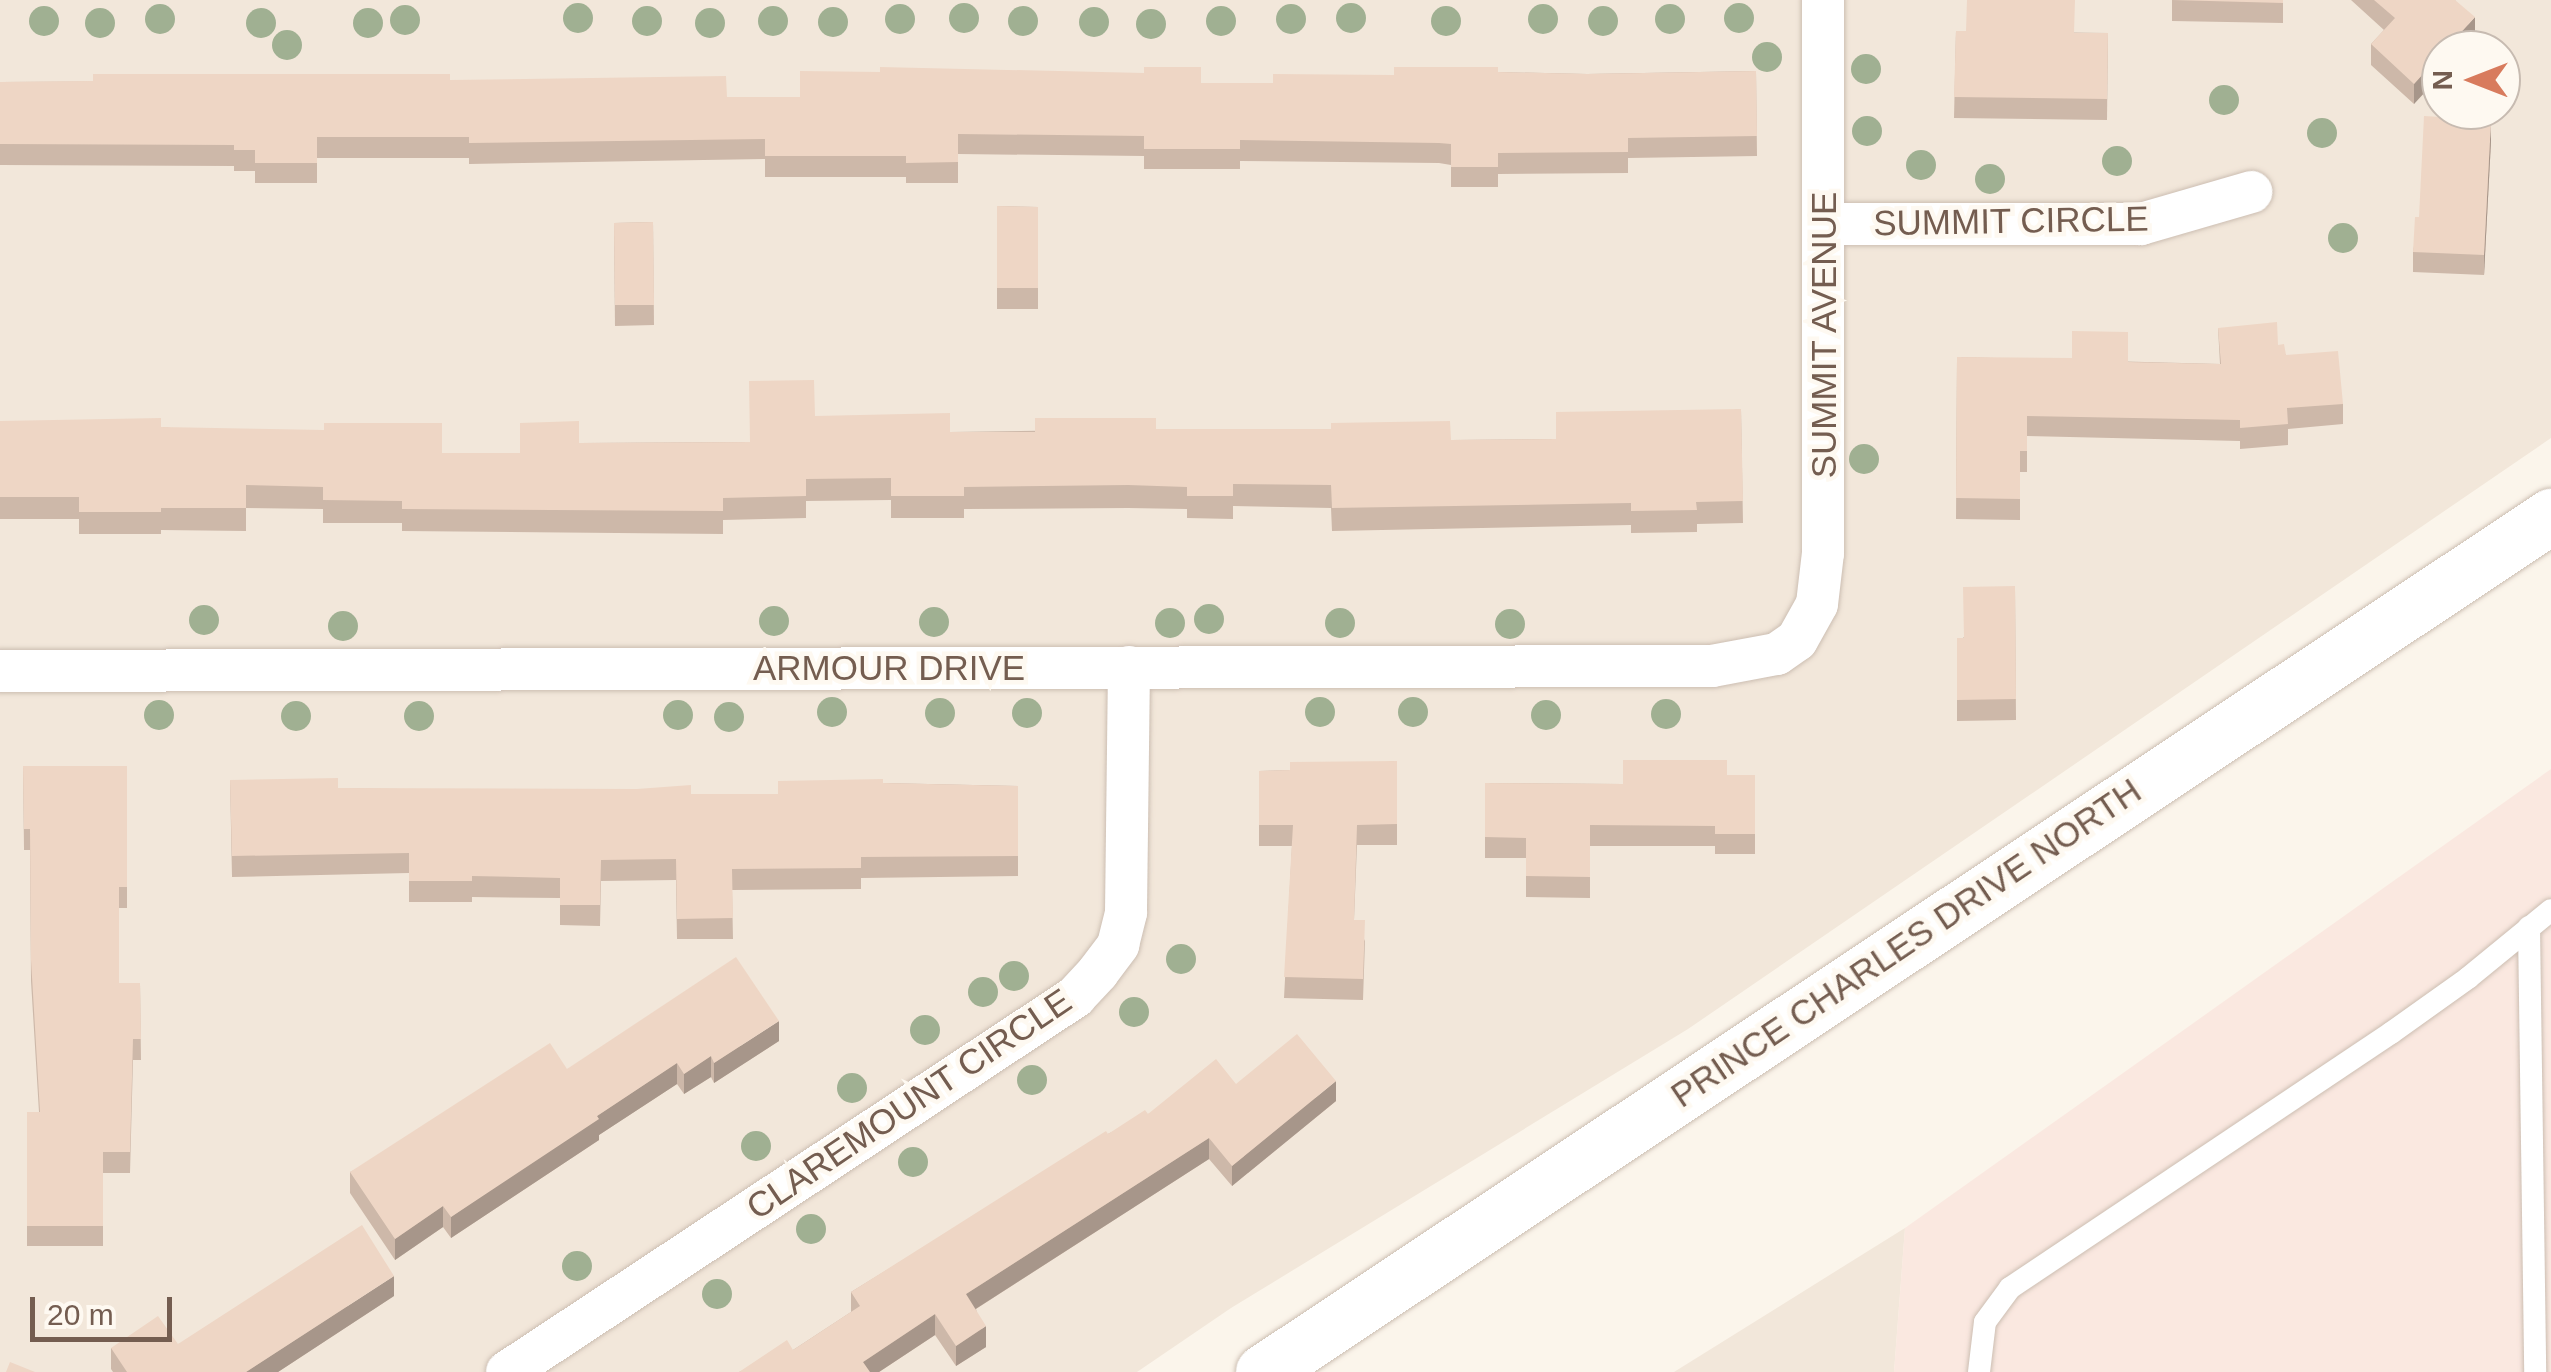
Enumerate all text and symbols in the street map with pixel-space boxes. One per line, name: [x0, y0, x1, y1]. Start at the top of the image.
north arrow: [2421, 30, 2521, 130]
text: N: [2427, 70, 2458, 90]
street label: SUMMIT AVENUE: [1803, 190, 1845, 480]
street label: SUMMIT CIRCLE: [1873, 198, 2149, 244]
street label: ARMOUR DRIVE: [753, 647, 1025, 689]
street label: PRINCE CHARLES DRIVE NORTH: [1663, 770, 2149, 1116]
street label: CLAREMOUNT CIRCLE: [738, 979, 1080, 1229]
scale bar: [35, 1277, 178, 1339]
text: 20 m: [47, 1298, 114, 1331]

